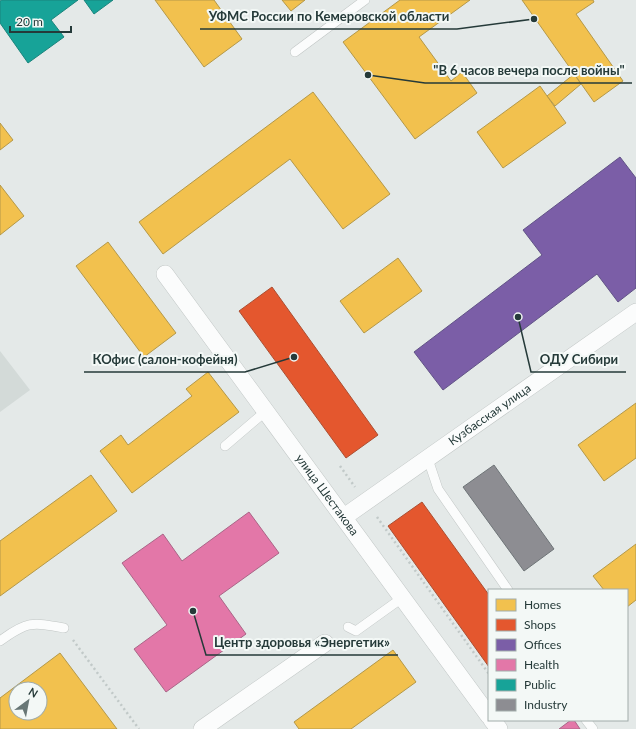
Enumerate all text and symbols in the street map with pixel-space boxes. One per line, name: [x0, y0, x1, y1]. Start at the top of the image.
callout: УФМС России по Кемеровской области: [200, 4, 457, 29]
scale bar: [10, 8, 71, 34]
text: УФМС России по Кемеровской области: [208, 8, 449, 24]
text: 20 m: [16, 14, 43, 29]
callout: "В 6 часов вечера после войны": [425, 58, 632, 83]
text: "В 6 часов вечера после войны": [433, 62, 625, 78]
callout: КОфис (салон-кофейня): [84, 347, 245, 372]
callout: ОДУ Сибири: [531, 347, 626, 372]
text: КОфис (салон-кофейня): [93, 351, 238, 367]
text: ОДУ Сибири: [540, 351, 618, 367]
street label: Кузбасская улица: [445, 380, 534, 448]
street label: улица Шестакова: [293, 451, 362, 538]
legend: [488, 589, 628, 721]
text: Homes: [524, 597, 561, 612]
text: Shops: [524, 617, 556, 632]
callout: Центр здоровья «Энергетик»: [206, 630, 398, 655]
text: Центр здоровья «Энергетик»: [214, 634, 390, 650]
text: Offices: [524, 637, 561, 652]
text: Health: [524, 657, 559, 672]
text: Public: [524, 677, 556, 692]
north arrow: [8, 681, 48, 721]
text: N: [27, 684, 41, 700]
text: Industry: [524, 697, 568, 712]

